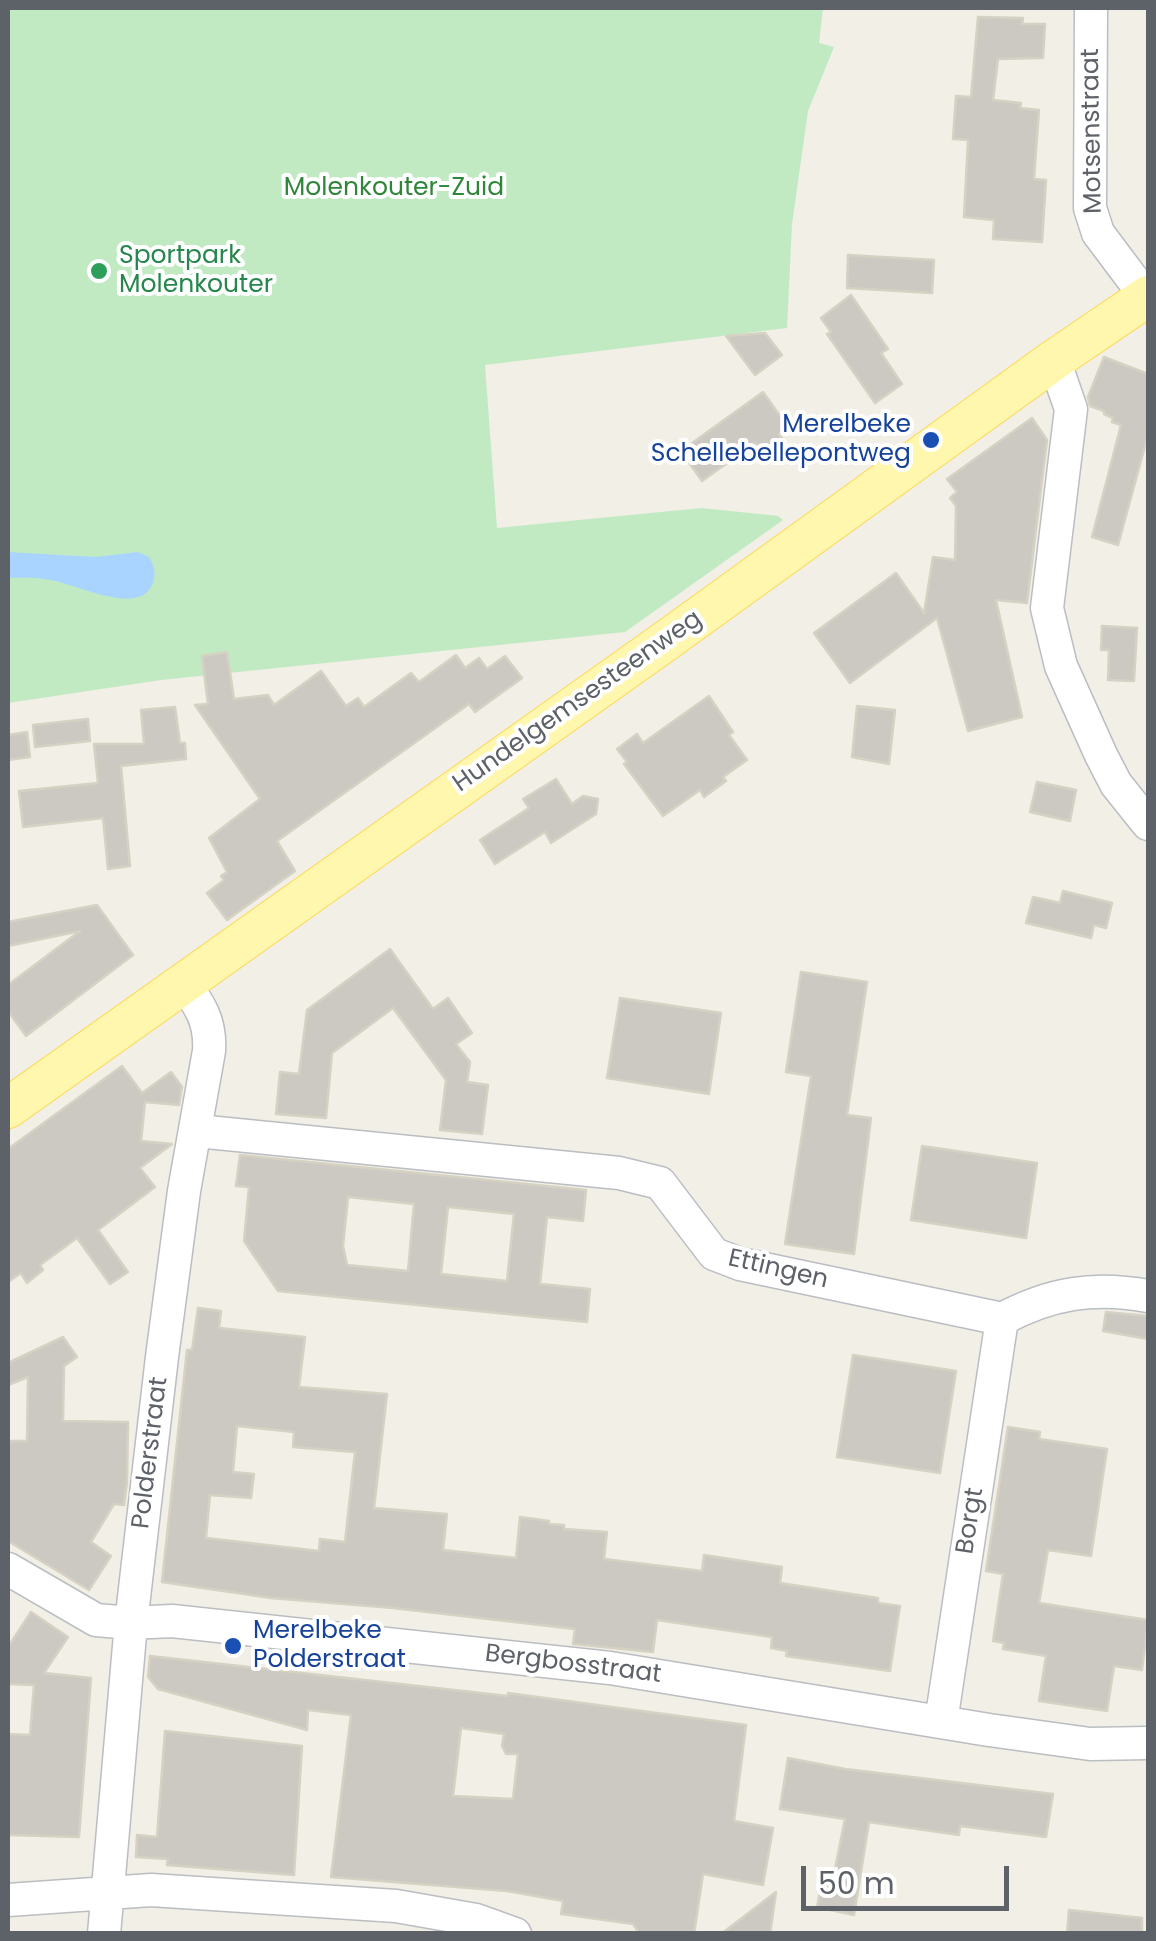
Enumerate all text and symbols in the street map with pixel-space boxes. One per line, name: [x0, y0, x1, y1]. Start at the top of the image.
street label: Motsenstraat: [1077, 48, 1109, 214]
park label: Molenkouter-Zuid: [284, 174, 504, 204]
place label: Sportpark Molenkouter: [119, 242, 273, 301]
marker: Sportpark Molenkouter: [88, 260, 110, 282]
place label: Merelbeke Schellebellepontweg: [651, 411, 911, 470]
marker: Merelbeke Schellebellepontweg: [920, 429, 942, 451]
street label: Hundelgemsesteenweg: [448, 605, 708, 799]
street label: Ettingen: [725, 1244, 831, 1296]
street label: Polderstraat: [127, 1375, 175, 1531]
street label: Borgt: [951, 1486, 991, 1556]
place label: Merelbeke Polderstraat: [253, 1617, 406, 1676]
marker: Merelbeke Polderstraat: [222, 1635, 244, 1657]
street label: Bergbosstraat: [483, 1639, 663, 1691]
scale bar: [806, 1846, 1014, 1908]
text: 50 m: [818, 1862, 895, 1905]

